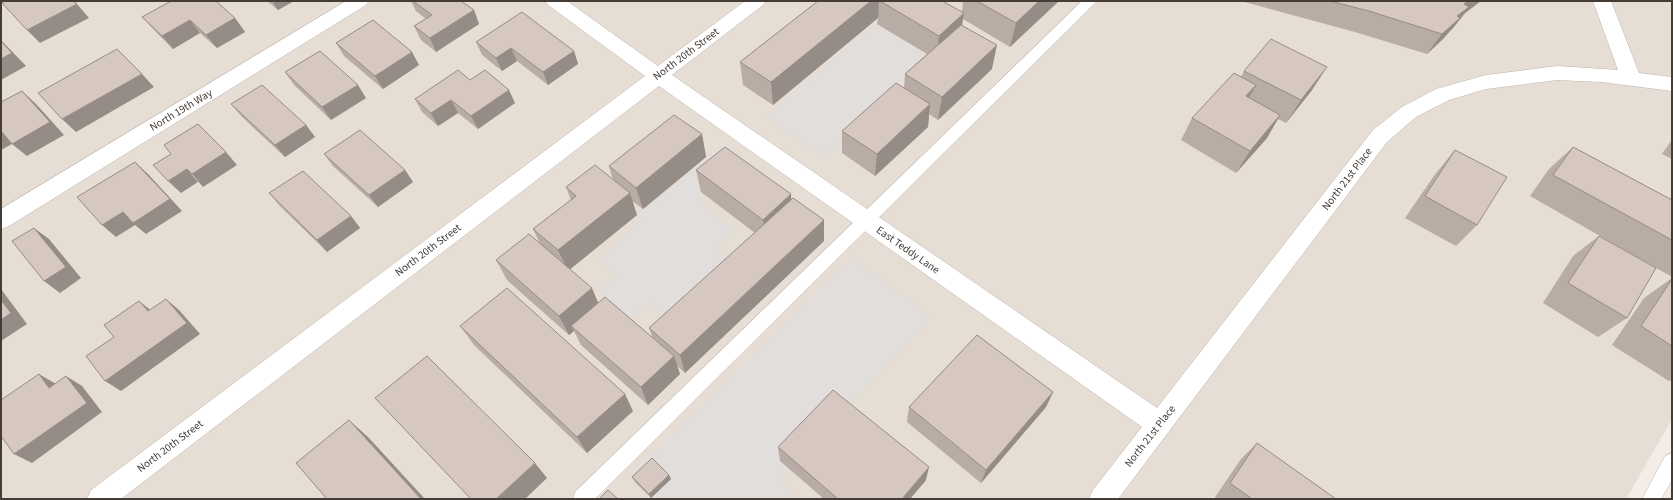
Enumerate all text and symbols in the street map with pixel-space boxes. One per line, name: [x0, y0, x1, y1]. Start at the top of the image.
street label: North 20th Street: [650, 24, 722, 84]
street label: North 19th Way: [147, 85, 215, 135]
street label: North 21st Place: [1318, 144, 1376, 213]
street label: North 20th Street: [392, 220, 464, 280]
street label: East Teddy Lane: [873, 223, 943, 278]
street label: North 21st Place: [1121, 401, 1179, 470]
street label: North 20th Street: [134, 416, 206, 476]

